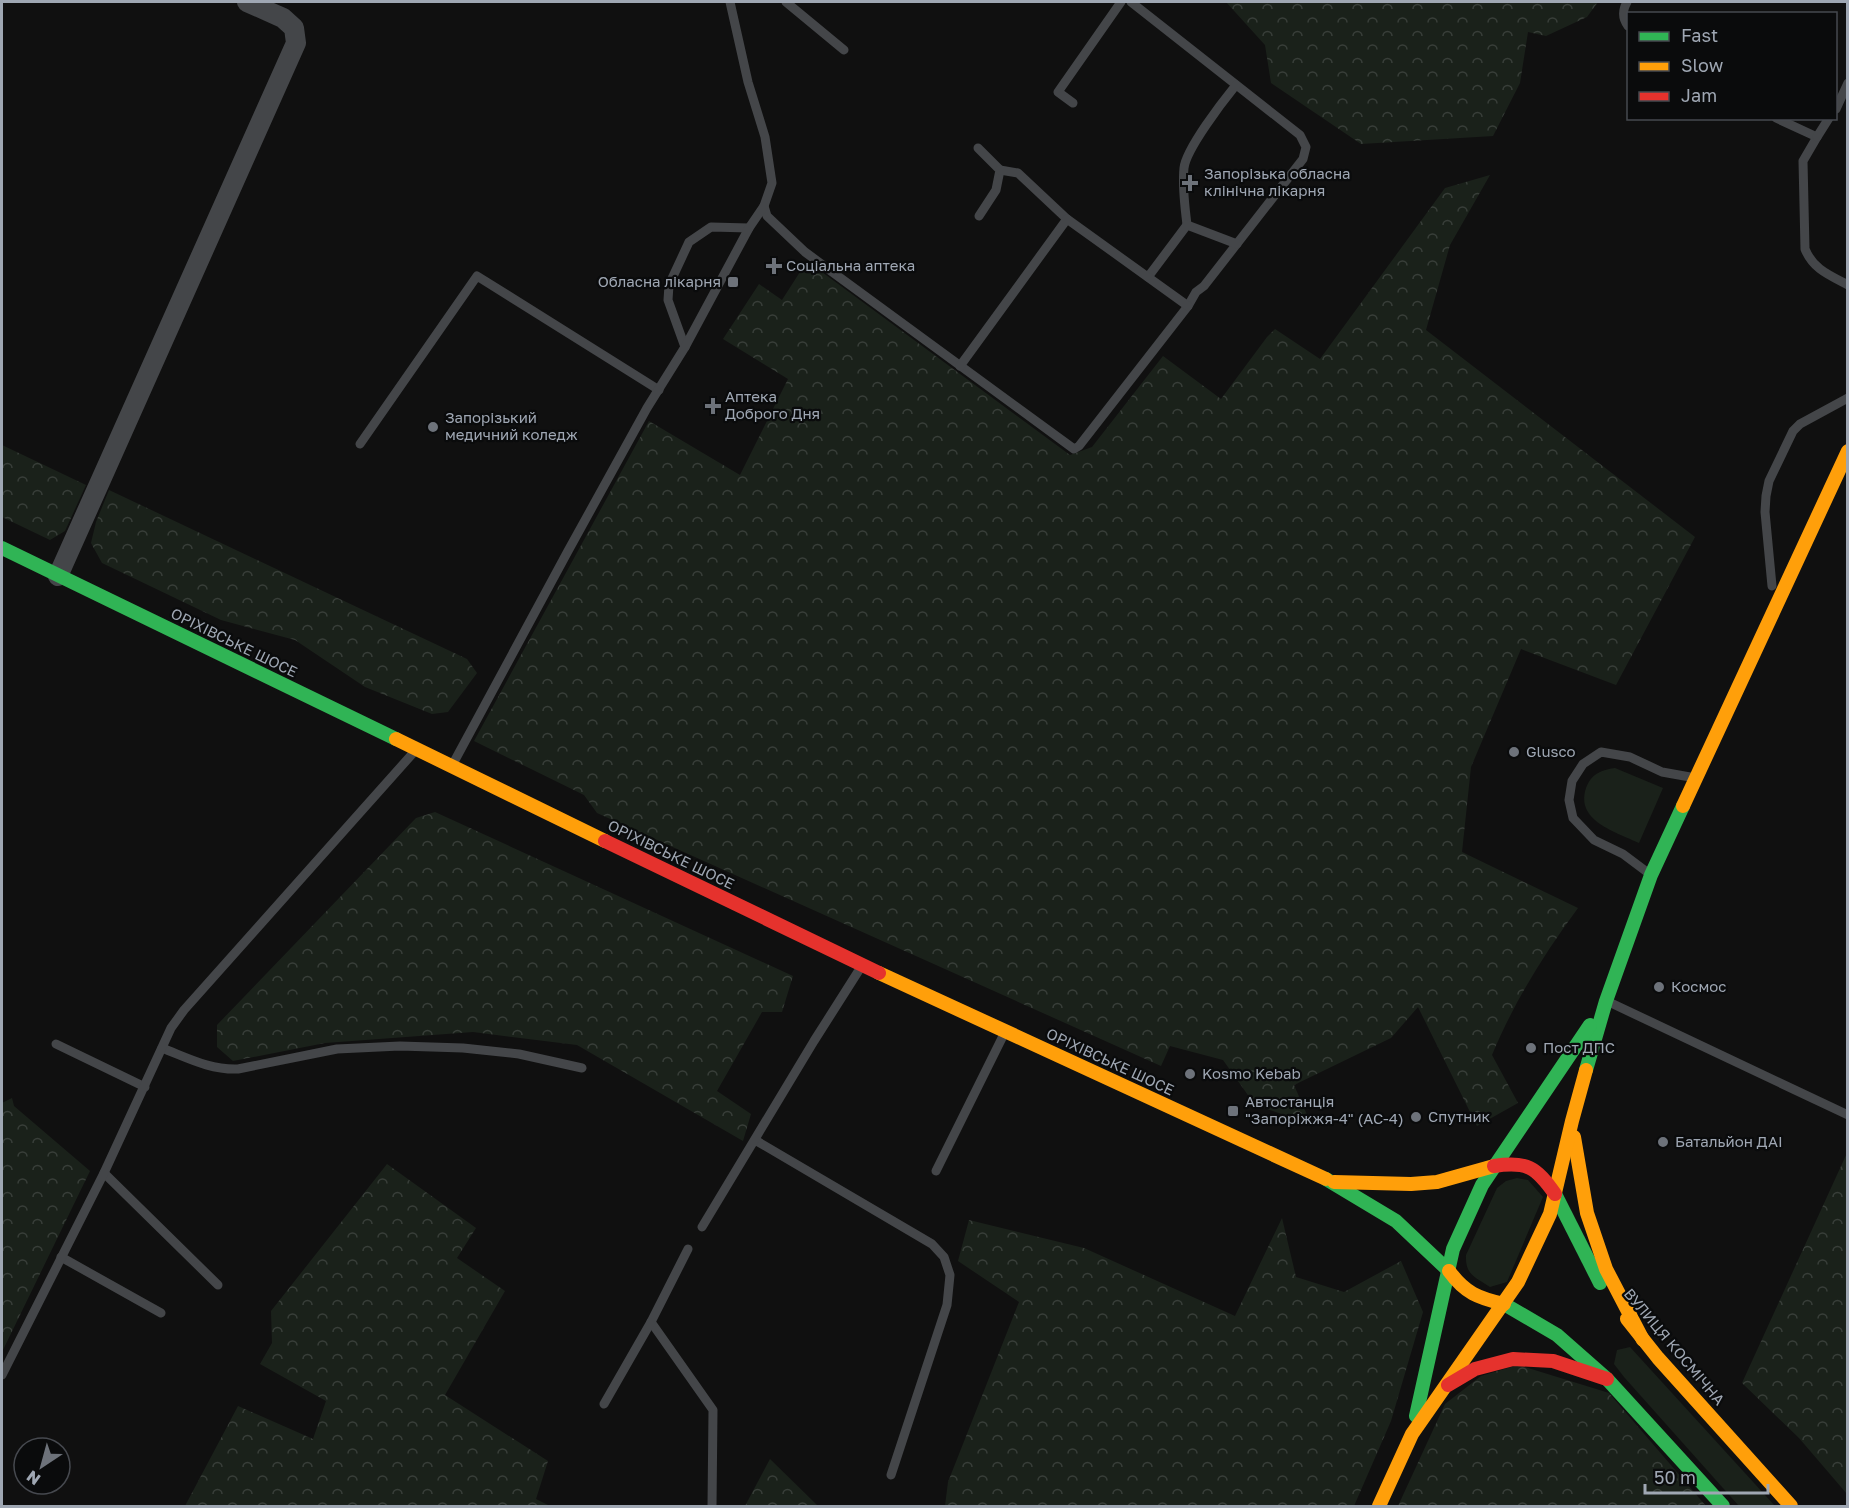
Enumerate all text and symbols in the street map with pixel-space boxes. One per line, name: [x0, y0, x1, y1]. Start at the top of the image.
legend: [1627, 12, 1837, 120]
text: Fast: [1681, 24, 1718, 46]
text: Slow: [1681, 54, 1724, 76]
text: Jam: [1681, 84, 1717, 106]
place label: Запорізька обласна клінічна лікарня: [1204, 164, 1351, 199]
marker: Запорізька обласна клінічна лікарня: [1181, 174, 1199, 192]
place label: Соціальна аптека: [786, 256, 915, 274]
marker: Соціальна аптека: [767, 259, 781, 273]
place label: Обласна лікарня: [598, 272, 721, 290]
marker: Обласна лікарня: [726, 275, 740, 289]
place label: Аптека Доброго Дня: [725, 387, 820, 422]
marker: Аптека Доброго Дня: [706, 399, 720, 413]
place label: Запорізький медичний коледж: [445, 408, 578, 443]
marker: Запорізький медичний коледж: [426, 420, 440, 434]
street label: ОРІХІВСЬКЕ ШОСЕ: [168, 604, 301, 681]
place label: Glusco: [1526, 742, 1576, 760]
marker: Glusco: [1507, 745, 1521, 759]
street label: ОРІХІВСЬКЕ ШОСЕ: [605, 816, 738, 893]
place label: Космос: [1671, 977, 1726, 995]
marker: Космос: [1652, 980, 1666, 994]
street label: ОРІХІВСЬКЕ ШОСЕ: [1044, 1024, 1177, 1099]
place label: Пост ДПС: [1543, 1038, 1615, 1056]
marker: Пост ДПС: [1524, 1041, 1538, 1055]
place label: Kosmo Kebab: [1202, 1064, 1301, 1082]
marker: Kosmo Kebab: [1183, 1067, 1197, 1081]
place label: Автостанція "Запоріжжя-4" (АС-4): [1245, 1092, 1404, 1127]
marker: Автостанція "Запоріжжя-4" (АС-4): [1226, 1104, 1240, 1118]
place label: Спутник: [1428, 1107, 1491, 1125]
marker: Спутник: [1409, 1110, 1423, 1124]
place label: Батальйон ДАI: [1675, 1132, 1783, 1150]
marker: Батальйон ДАI: [1656, 1135, 1670, 1149]
street label: ВУЛИЦЯ КОСМІЧНА: [1621, 1284, 1729, 1408]
north arrow: [12, 1436, 72, 1496]
scale bar: [1645, 1457, 1768, 1495]
text: N: [22, 1466, 44, 1490]
text: 50 m: [1654, 1466, 1696, 1488]

